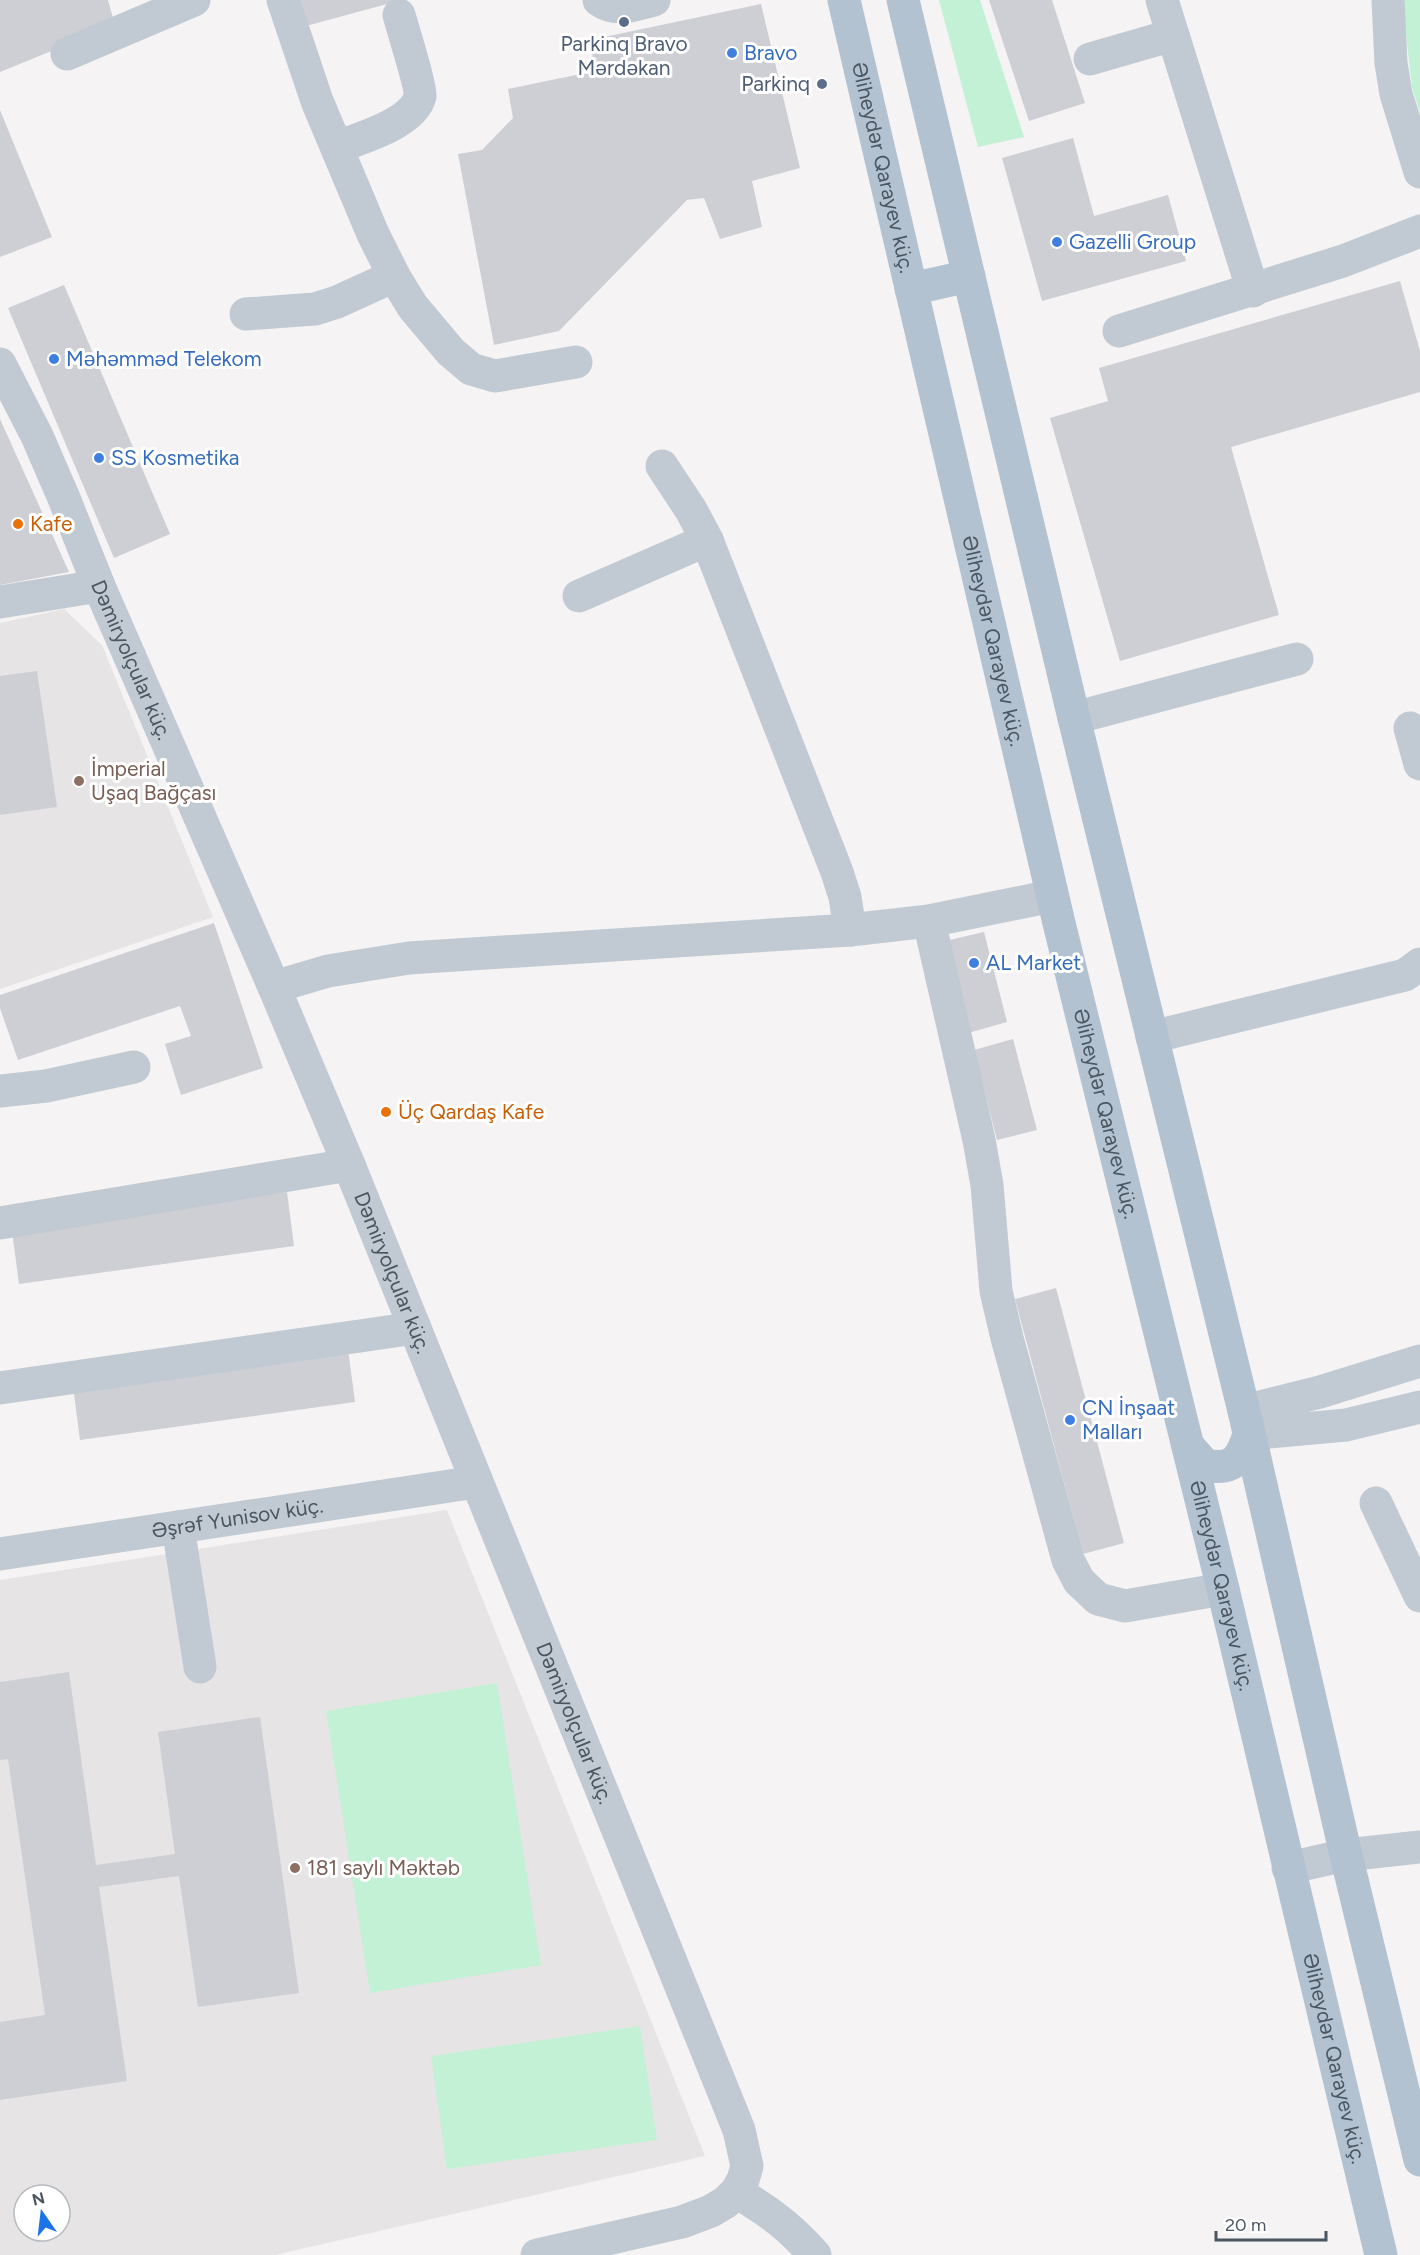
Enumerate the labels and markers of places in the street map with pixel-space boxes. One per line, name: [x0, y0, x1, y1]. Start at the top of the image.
marker: Parkinq Bravo Mərdəkan: [617, 15, 631, 29]
place label: Parkinq Bravo Mərdəkan: [560, 31, 688, 80]
place label: Bravo: [744, 40, 797, 65]
marker: Bravo: [725, 46, 739, 60]
place label: Parkinq: [741, 71, 810, 96]
marker: Parkinq: [815, 77, 829, 91]
place label: Gazelli Group: [1069, 229, 1196, 254]
marker: Gazelli Group: [1050, 235, 1064, 249]
place label: Məhəmməd Telekom: [66, 346, 262, 371]
marker: Məhəmməd Telekom: [47, 352, 61, 366]
place label: SS Kosmetika: [111, 445, 239, 470]
marker: SS Kosmetika: [92, 451, 106, 465]
place label: Kafe: [30, 511, 73, 536]
marker: Kafe: [11, 517, 25, 531]
place label: İmperial Uşaq Bağçası: [91, 756, 216, 805]
marker: İmperial Uşaq Bağçası: [72, 774, 86, 788]
place label: AL Market: [986, 950, 1081, 975]
marker: AL Market: [967, 956, 981, 970]
place label: Üç Qardaş Kafe: [398, 1099, 544, 1124]
marker: Üç Qardaş Kafe: [379, 1105, 393, 1119]
place label: CN İnşaat Malları: [1082, 1395, 1175, 1444]
marker: CN İnşaat Malları: [1063, 1413, 1077, 1427]
place label: 181 saylı Məktəb: [307, 1855, 460, 1880]
marker: 181 saylı Məktəb: [288, 1861, 302, 1875]

